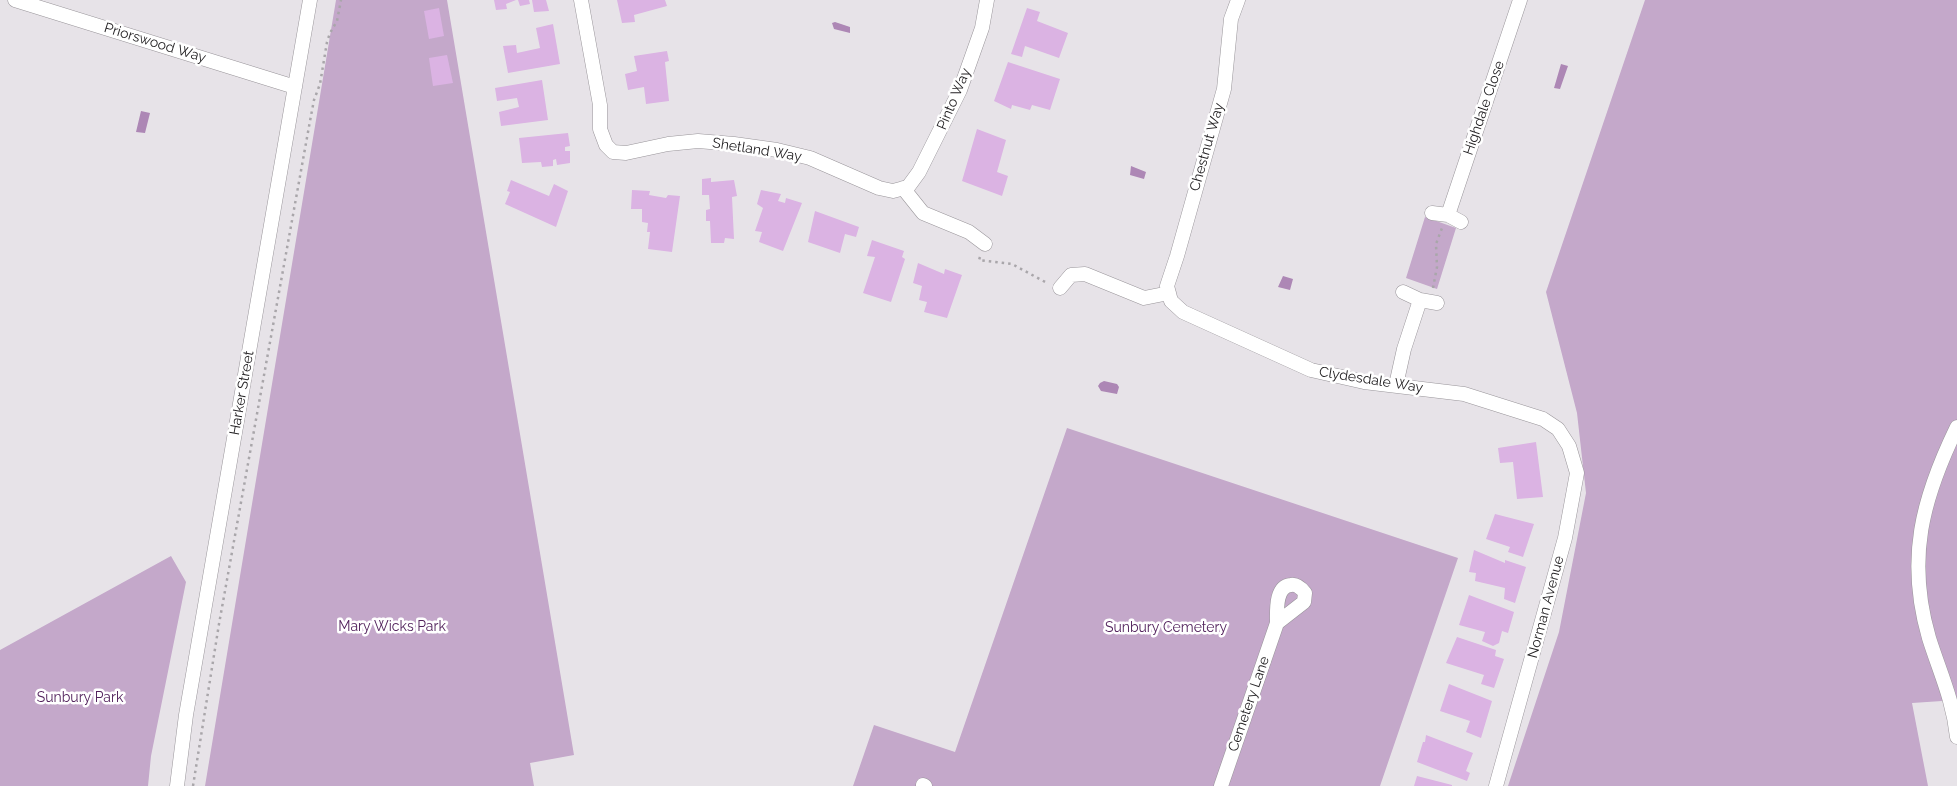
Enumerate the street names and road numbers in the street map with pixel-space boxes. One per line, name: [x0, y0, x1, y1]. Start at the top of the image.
street label: Priorswood Way: [102, 20, 208, 66]
street label: Highdale Close: [1460, 59, 1508, 157]
street label: Pinto Way: [934, 66, 974, 132]
street label: Chestnut Way: [1186, 101, 1228, 193]
street label: Shetland Way: [711, 135, 803, 165]
street label: Harker Street: [226, 350, 258, 436]
street label: Clydesdale Way: [1318, 363, 1424, 397]
street label: Norman Avenue: [1524, 554, 1568, 660]
street label: Cemetery Lane: [1225, 654, 1273, 754]

